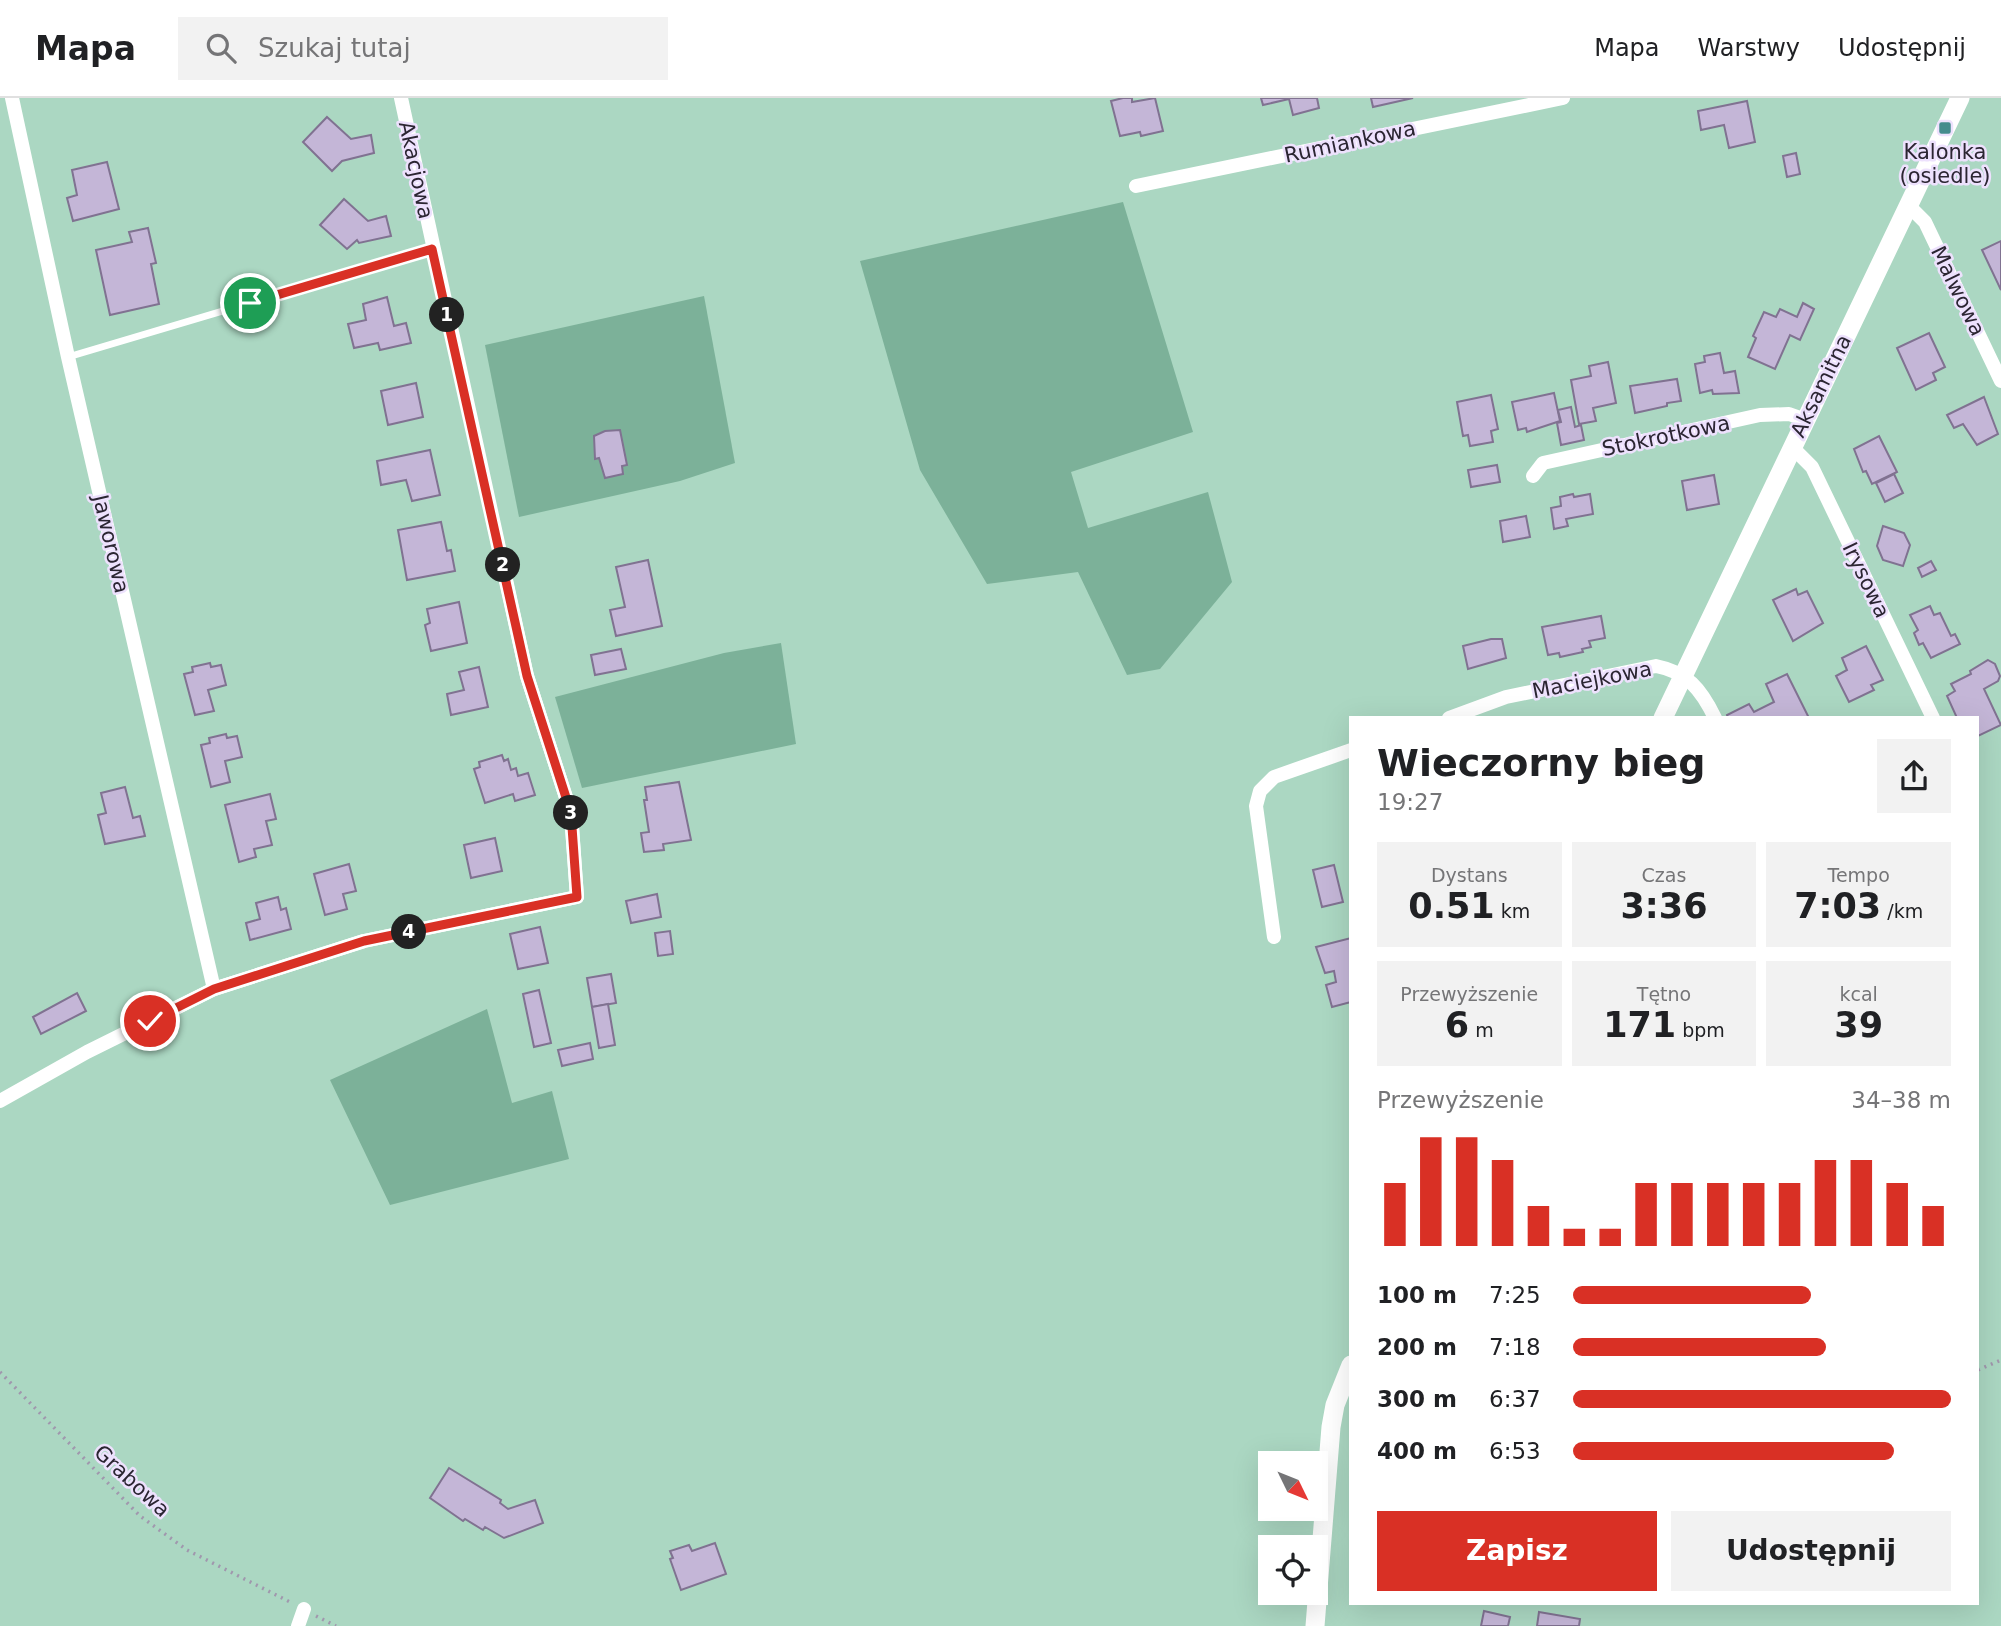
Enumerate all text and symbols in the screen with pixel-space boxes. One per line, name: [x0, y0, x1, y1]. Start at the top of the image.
search box: [178, 17, 668, 80]
text: Mapa: [35, 29, 136, 68]
icon: search: [202, 29, 240, 67]
text: Szukaj tutaj: [258, 33, 411, 63]
text: Mapa: [1594, 34, 1660, 62]
text: Warstwy: [1698, 34, 1800, 62]
text: Udostępnij: [1838, 34, 1966, 62]
street label: Rumiankowa: [1282, 116, 1418, 168]
street label: Akacjowa: [394, 119, 438, 221]
marker: Kalonka (osiedle): [1937, 120, 1953, 136]
place label: Kalonka (osiedle): [1899, 140, 1991, 188]
street label: Malwowa: [1926, 242, 1990, 340]
pin: [220, 273, 280, 333]
icon: arrive: [231, 284, 269, 322]
pin: 1: [430, 298, 464, 332]
text: 1: [440, 303, 453, 325]
street label: Aksamitna: [1786, 331, 1856, 441]
street label: Stokrotkowa: [1600, 411, 1732, 461]
street label: Jaworowa: [88, 491, 134, 595]
street label: Irysowa: [1837, 538, 1895, 622]
pin: 2: [486, 547, 520, 582]
text: 2: [496, 553, 509, 575]
street label: Maciejkowa: [1530, 657, 1654, 703]
button: share: [1877, 739, 1951, 813]
text: Wieczorny bieg: [1377, 741, 1705, 785]
text: 19:27: [1377, 789, 1443, 815]
pin: 3: [554, 796, 588, 830]
text: 3: [564, 801, 577, 823]
text: Dystans: [1431, 864, 1508, 886]
text: Czas: [1642, 864, 1686, 886]
text: Tempo: [1828, 864, 1890, 886]
text: 0.51: [1408, 886, 1495, 926]
text: 3:36: [1620, 886, 1708, 926]
text: 7:03: [1794, 886, 1881, 926]
text: km: [1495, 900, 1530, 922]
text: /km: [1881, 900, 1923, 922]
pin: 4: [392, 914, 426, 950]
text: 4: [402, 920, 415, 942]
text: Przewyższenie: [1400, 983, 1538, 1005]
text: Tętno: [1637, 983, 1691, 1005]
text: kcal: [1839, 983, 1878, 1005]
pin: [120, 991, 180, 1051]
icon: check: [131, 1002, 169, 1040]
text: 6: [1445, 1005, 1469, 1045]
text: 171: [1603, 1005, 1676, 1045]
text: 39: [1834, 1005, 1883, 1045]
text: m: [1469, 1019, 1494, 1041]
text: bpm: [1676, 1019, 1725, 1041]
text: Przewyższenie: [1377, 1087, 1544, 1113]
text: 34–38 m: [1851, 1087, 1951, 1113]
text: 100 m: [1377, 1282, 1457, 1308]
text: 7:25: [1489, 1282, 1541, 1308]
text: 200 m: [1377, 1334, 1457, 1360]
text: 7:18: [1489, 1334, 1541, 1360]
text: 300 m: [1377, 1386, 1457, 1412]
text: 6:37: [1489, 1386, 1541, 1412]
text: 400 m: [1377, 1438, 1457, 1464]
text: 6:53: [1489, 1438, 1541, 1464]
street label: Grabowa: [89, 1440, 175, 1522]
north arrow: [1258, 1451, 1328, 1521]
map controls: [1258, 1451, 1328, 1605]
button: Zapisz: [1377, 1511, 1657, 1591]
button: Udostępnij: [1671, 1511, 1951, 1591]
button: locate: [1258, 1535, 1328, 1605]

